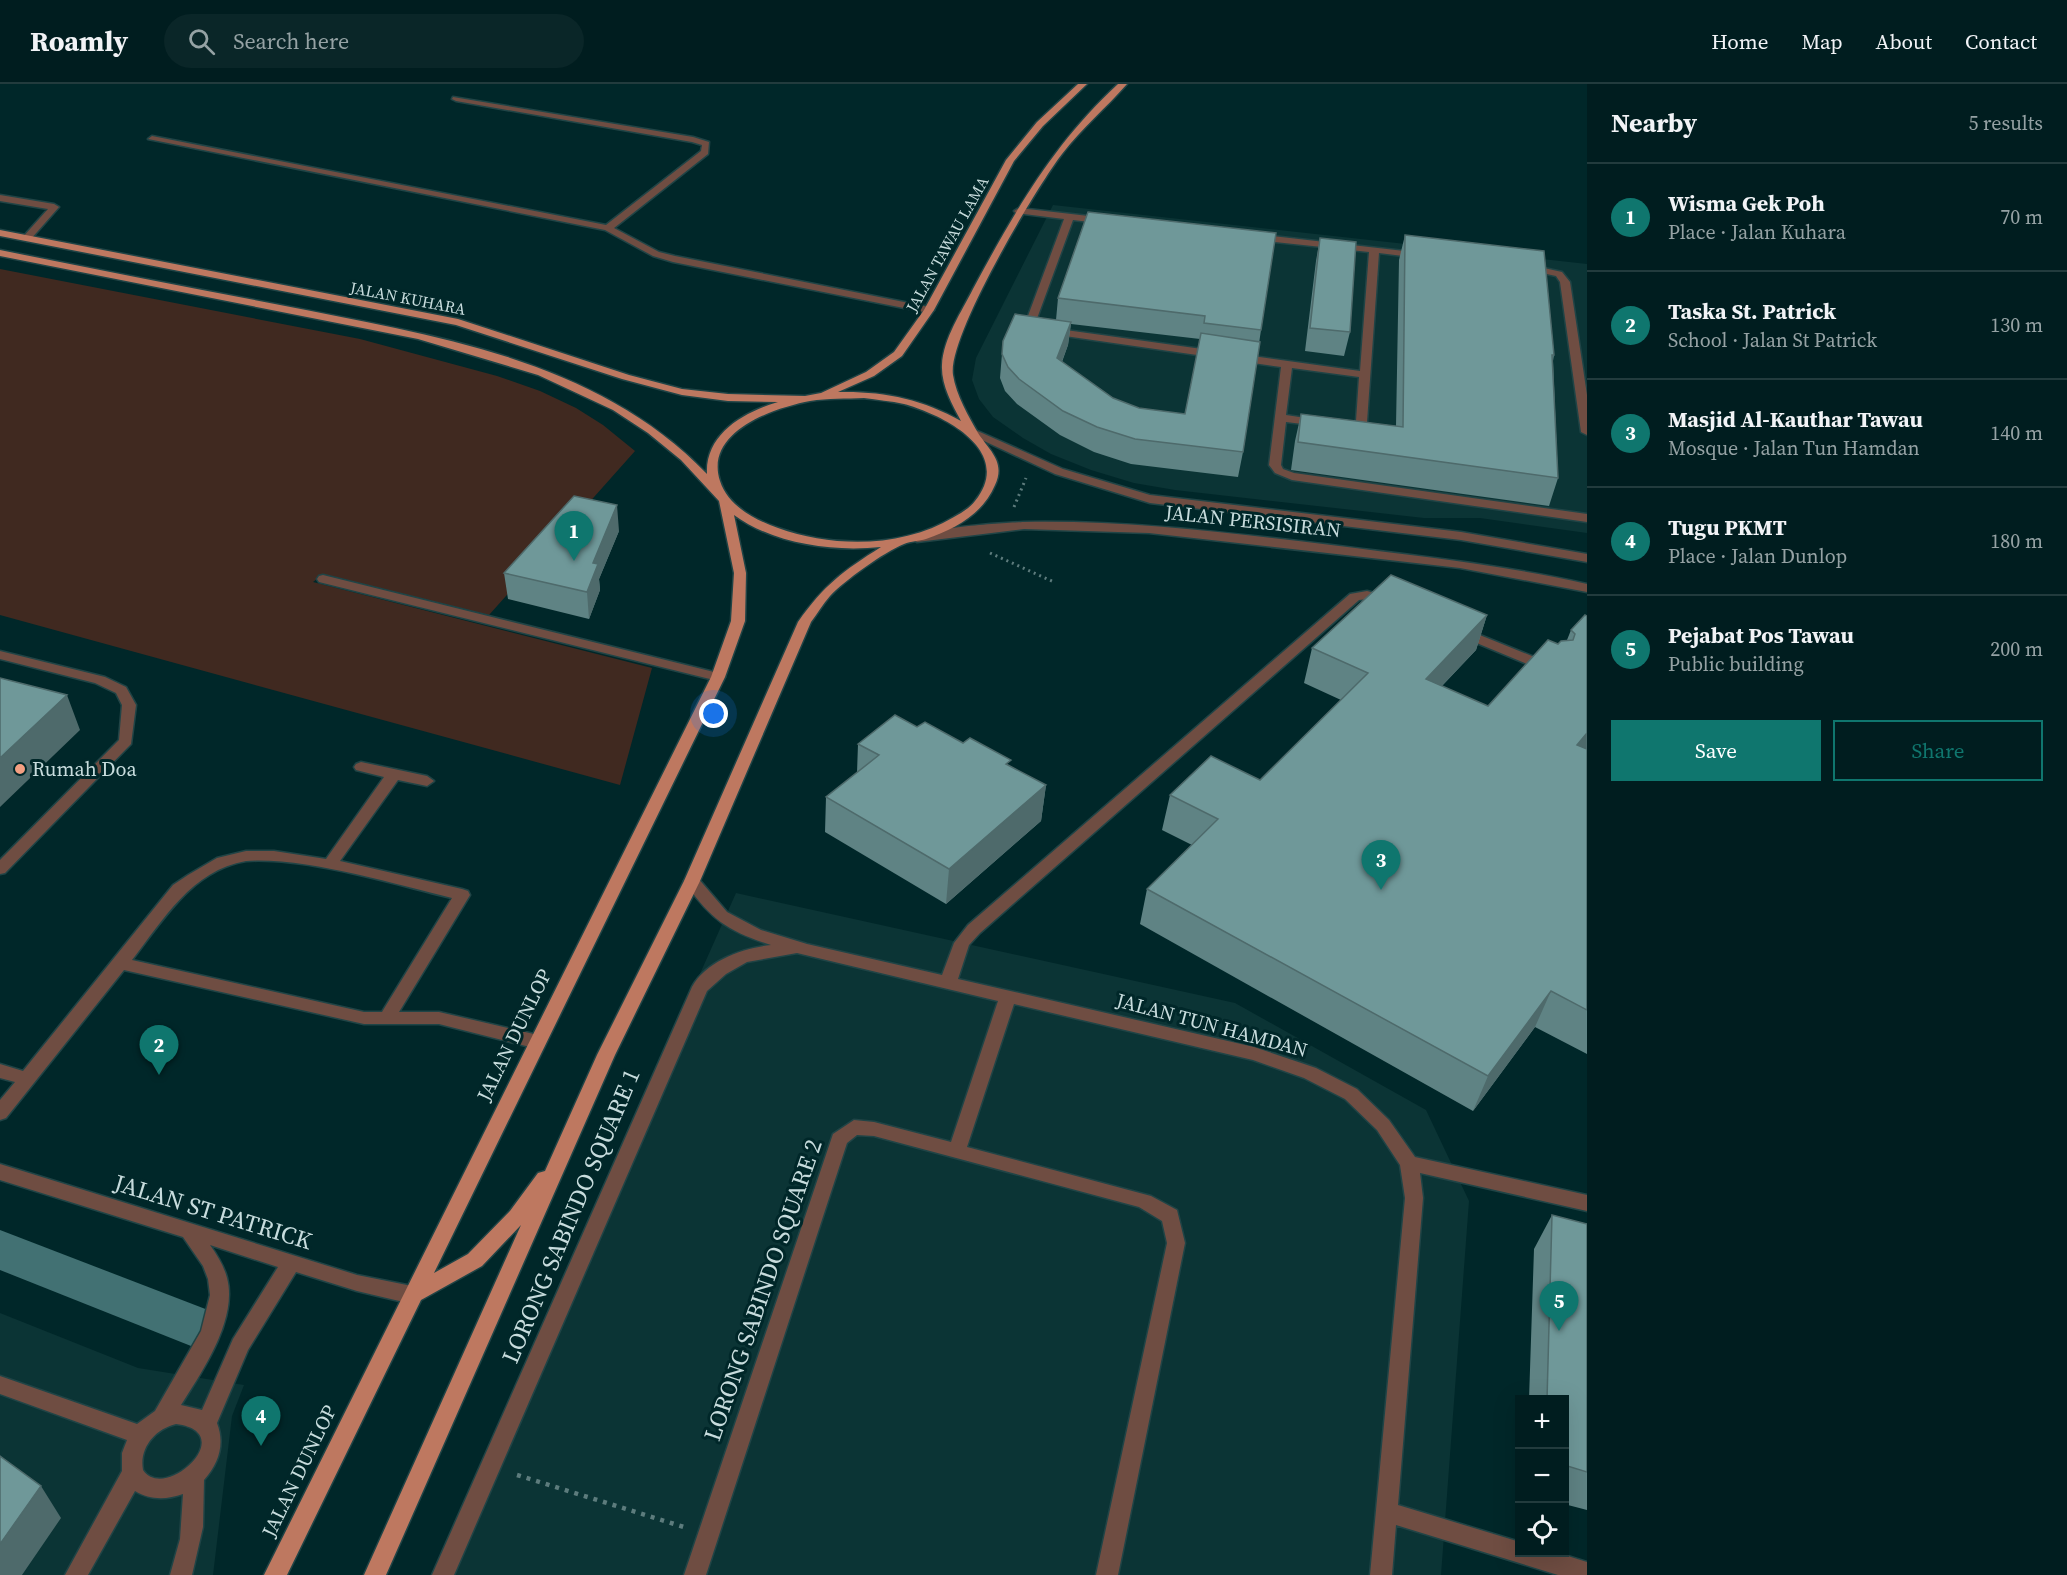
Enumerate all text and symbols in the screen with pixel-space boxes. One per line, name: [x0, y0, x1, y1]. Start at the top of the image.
search box: [164, 14, 584, 68]
text: Roamly: [30, 22, 128, 60]
icon: search: [185, 25, 218, 58]
text: Search here: [233, 26, 349, 56]
text: Home: [1711, 27, 1769, 56]
text: Map: [1802, 27, 1843, 56]
text: About: [1876, 27, 1932, 56]
text: Contact: [1965, 27, 2037, 56]
text: Nearby: [1611, 105, 1697, 141]
text: 5 results: [1968, 109, 2043, 137]
street label: JALAN TAWAU LAMA: [900, 172, 994, 317]
text: Wisma Gek Poh: [1668, 188, 1825, 218]
text: 1: [1625, 203, 1636, 231]
text: 70 m: [2000, 203, 2043, 231]
text: Place · Jalan Kuhara: [1668, 218, 1846, 246]
street label: JALAN KUHARA: [347, 276, 468, 320]
text: Taska St. Patrick: [1668, 296, 1836, 326]
text: 2: [1625, 311, 1636, 339]
text: 130 m: [1990, 311, 2043, 339]
text: School · Jalan St Patrick: [1668, 326, 1877, 354]
text: Masjid Al-Kauthar Tawau: [1668, 404, 1923, 434]
text: 3: [1625, 419, 1636, 447]
text: 140 m: [1990, 419, 2043, 447]
text: Mosque · Jalan Tun Hamdan: [1668, 434, 1920, 462]
street label: JALAN PERSISIRAN: [1163, 498, 1342, 544]
pin: 1: [554, 512, 594, 561]
text: Tugu PKMT: [1668, 512, 1787, 542]
text: 4: [1625, 527, 1636, 555]
text: 180 m: [1990, 527, 2043, 555]
text: Place · Jalan Dunlop: [1668, 542, 1847, 570]
text: Pejabat Pos Tawau: [1668, 620, 1854, 650]
text: 5: [1625, 635, 1636, 663]
text: 200 m: [1990, 635, 2043, 663]
text: Public building: [1668, 650, 1804, 678]
your location: [699, 699, 728, 728]
button: Save: [1611, 720, 1821, 781]
button: Share: [1833, 720, 2043, 781]
place label: Rumah Doa: [32, 755, 138, 783]
marker: Rumah Doa: [13, 762, 27, 776]
pin: 3: [1362, 840, 1400, 890]
street label: JALAN DUNLOP: [469, 964, 558, 1107]
street label: JALAN TUN HAMDAN: [1112, 986, 1311, 1064]
pin: 2: [140, 1026, 178, 1075]
street label: LORONG SABINDO SQUARE 1: [493, 1064, 648, 1368]
street label: LORONG SABINDO SQUARE 2: [695, 1135, 830, 1445]
street label: JALAN ST PATRICK: [109, 1165, 316, 1257]
pin: 5: [1540, 1282, 1578, 1331]
map controls: [1515, 1395, 1569, 1557]
button: +: [1515, 1395, 1569, 1449]
pin: 4: [242, 1396, 280, 1446]
street label: JALAN DUNLOP: [254, 1400, 343, 1543]
button: −: [1515, 1449, 1569, 1503]
button: locate: [1515, 1503, 1569, 1557]

